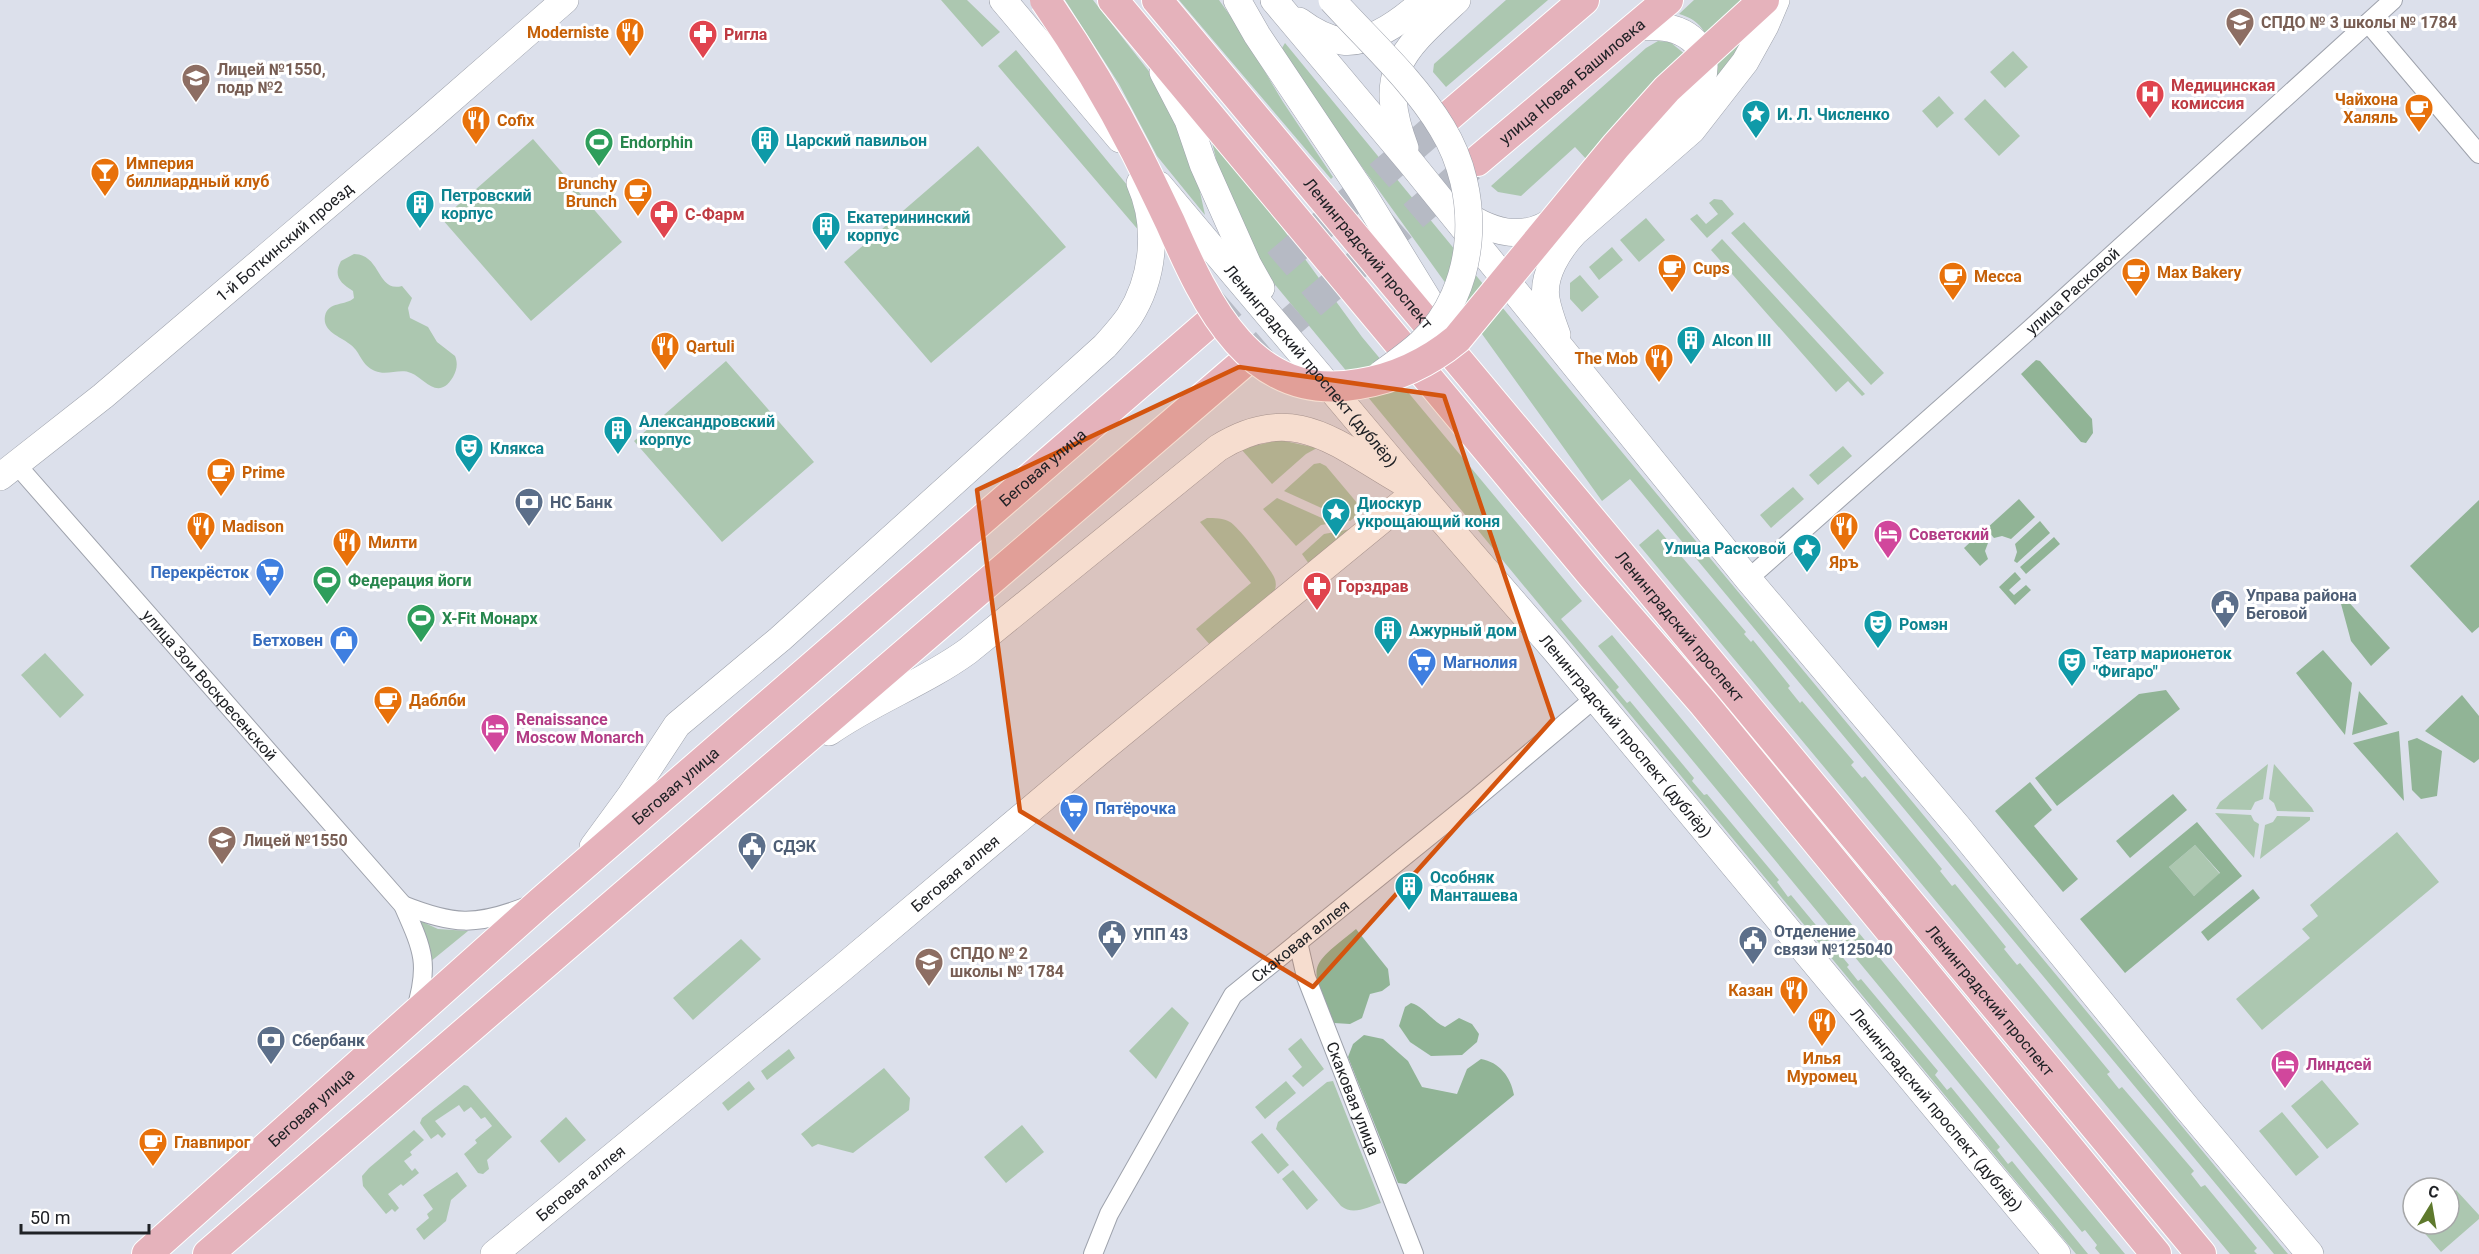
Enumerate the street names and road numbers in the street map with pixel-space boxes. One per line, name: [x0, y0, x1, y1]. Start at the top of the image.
street label: улица Новая Башиловка: [1495, 14, 1649, 148]
street label: Ленинградский проспект: [1300, 174, 1437, 333]
street label: 1-й Боткинский проезд: [212, 178, 357, 305]
street label: улица Расковой: [2022, 243, 2123, 338]
street label: Ленинградский проспект (дублёр): [1220, 260, 1402, 470]
street label: Беговая улица: [995, 424, 1090, 510]
street label: Ленинградский проспект: [1612, 547, 1749, 706]
street label: улица Зои Воскресенской: [139, 606, 281, 764]
street label: Ленинградский проспект (дублёр): [1536, 630, 1716, 841]
street label: Беговая улица: [628, 743, 723, 828]
street label: Беговая аллея: [907, 831, 1003, 916]
street label: Скаковая аллея: [1247, 895, 1353, 986]
street label: Ленинградский проспект: [1922, 921, 2059, 1080]
street label: Ленинградский проспект (дублёр): [1847, 1004, 2027, 1215]
street label: Скаковая улица: [1323, 1039, 1384, 1158]
street label: Беговая улица: [264, 1064, 358, 1151]
street label: Беговая аллея: [532, 1141, 629, 1225]

